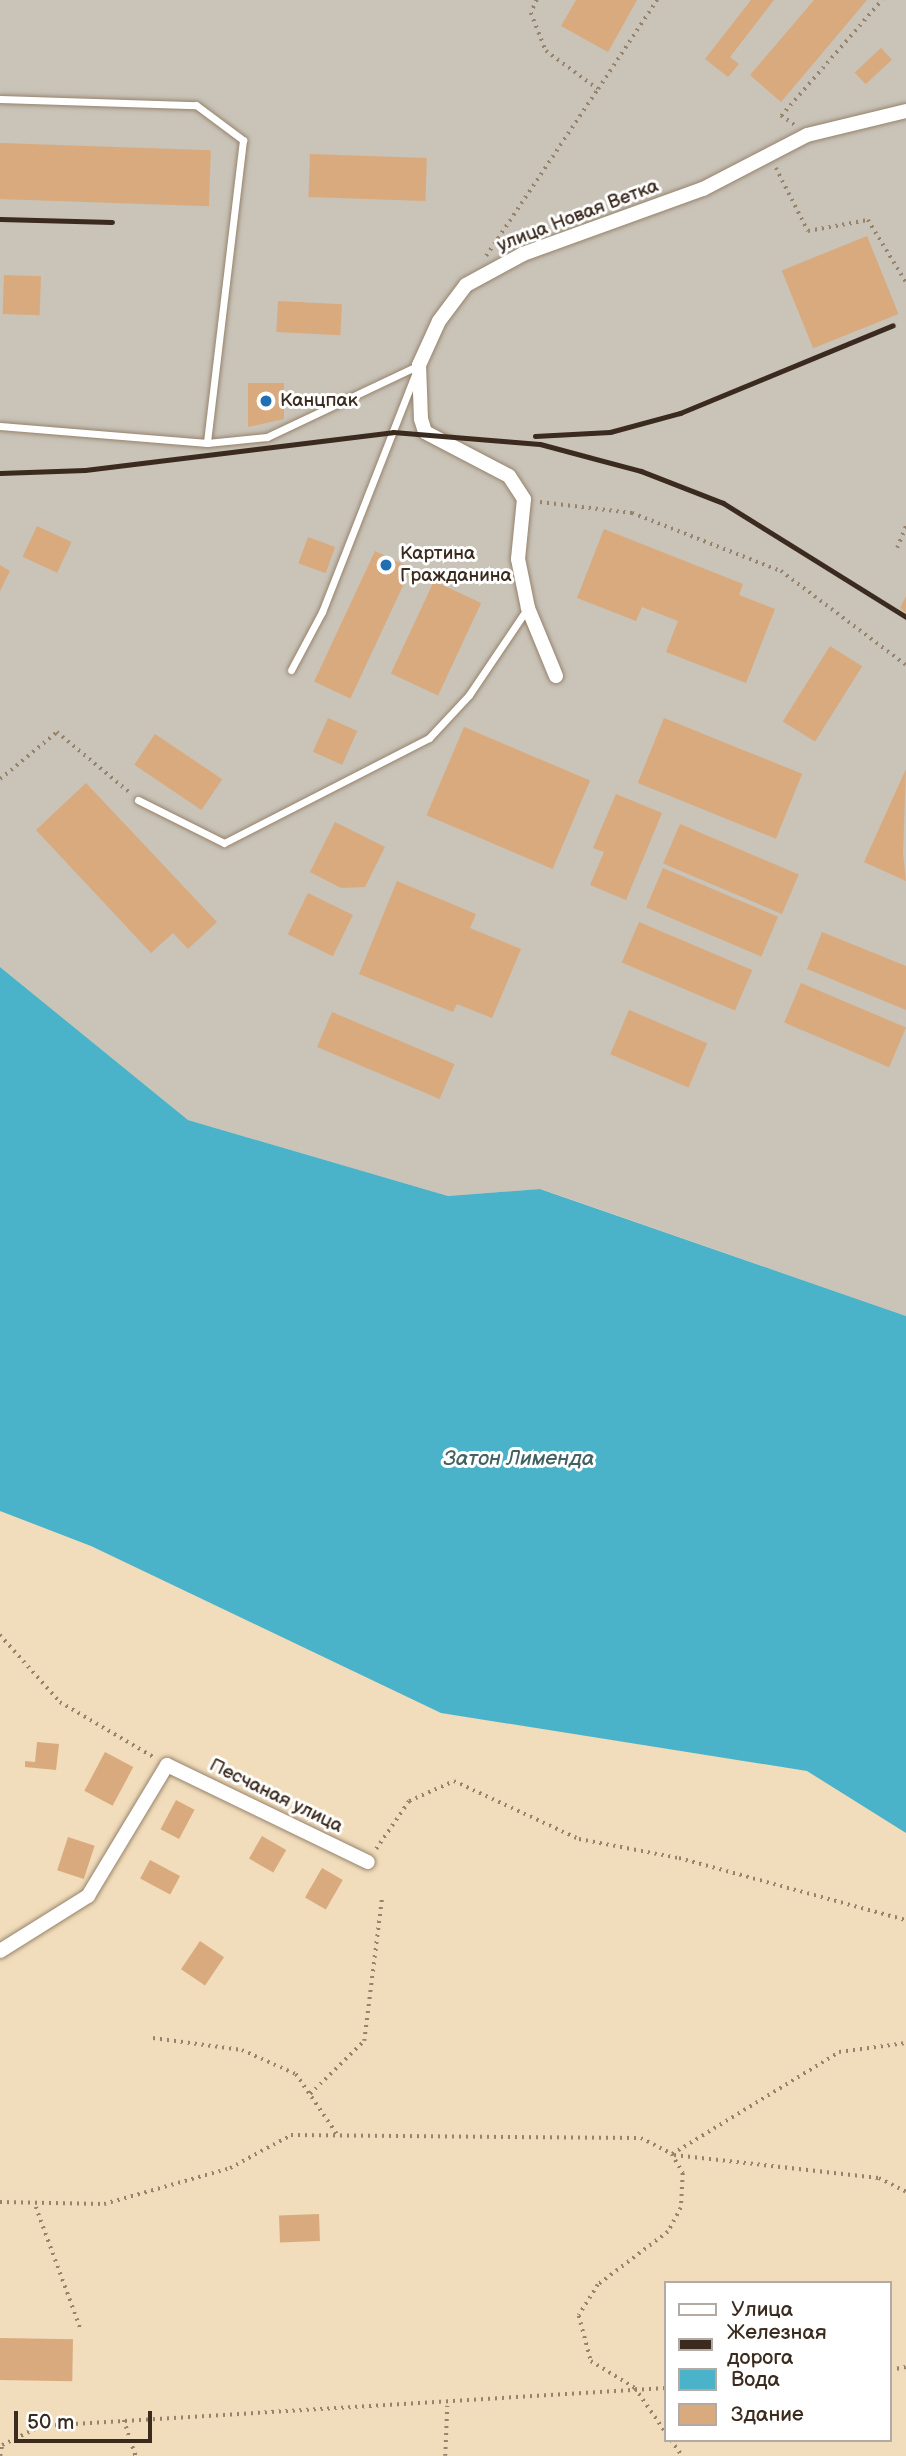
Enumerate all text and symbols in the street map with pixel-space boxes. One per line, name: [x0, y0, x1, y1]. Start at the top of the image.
street label: улица Новая Ветка: [494, 175, 662, 257]
place label: Канцпак: [280, 390, 358, 412]
marker: Канцпак: [258, 393, 274, 409]
place label: Картина Гражданина: [400, 543, 512, 587]
marker: Картина Гражданина: [378, 557, 394, 573]
water label: Затон Лименда: [444, 1446, 594, 1472]
street label: Песчаная улица: [206, 1754, 346, 1838]
legend: [664, 2281, 892, 2442]
text: Улица: [731, 2297, 793, 2322]
text: Железная дорога: [727, 2320, 827, 2370]
text: Вода: [731, 2367, 780, 2392]
scale bar: [18, 2396, 156, 2440]
text: Здание: [731, 2402, 804, 2427]
text: 50 m: [27, 2410, 74, 2435]

